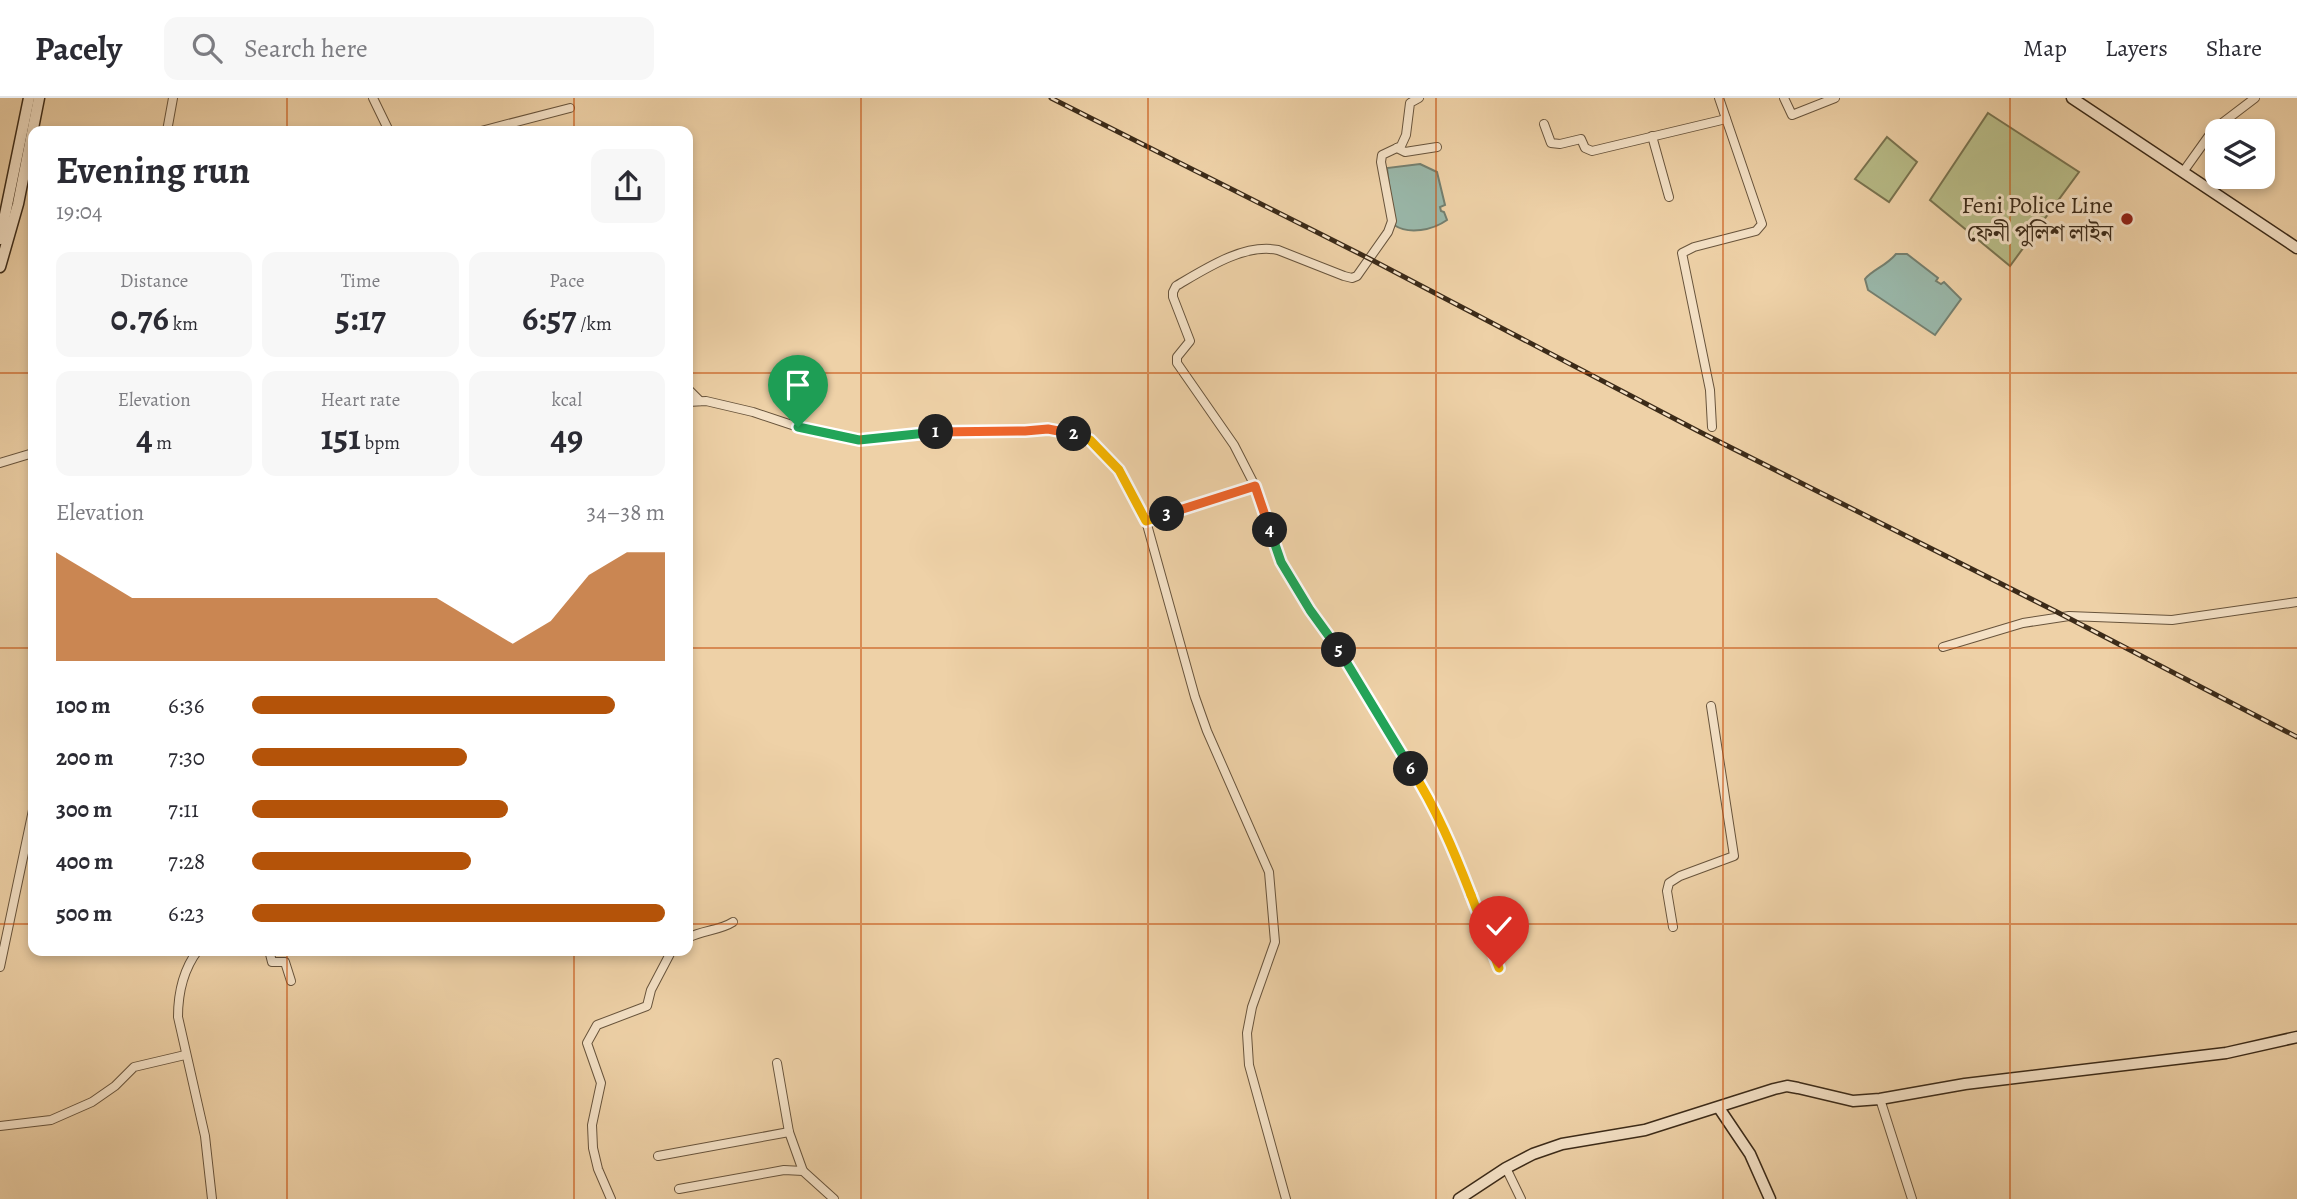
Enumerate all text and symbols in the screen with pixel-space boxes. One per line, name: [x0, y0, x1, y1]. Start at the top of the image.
search box: [164, 17, 654, 80]
text: Pacely: [35, 26, 122, 71]
icon: search: [188, 29, 226, 67]
text: Search here: [244, 31, 368, 66]
text: Map: [2023, 32, 2067, 64]
text: Layers: [2105, 32, 2168, 64]
text: Share: [2206, 32, 2262, 64]
map controls: [2205, 119, 2275, 189]
button: layers: [2205, 119, 2275, 189]
text: Evening run: [56, 144, 250, 196]
button: share: [591, 149, 665, 223]
place label: Feni Police Line ফেনী পুলিশ লাইন: [1961, 189, 2114, 249]
text: 19:04: [56, 196, 102, 227]
marker: Feni Police Line ফেনী পুলিশ লাইন: [2119, 211, 2135, 227]
text: Distance: [120, 268, 188, 294]
text: Time: [341, 268, 380, 294]
text: Pace: [549, 268, 584, 294]
text: 0.76: [110, 294, 169, 342]
text: 5:17: [335, 294, 386, 342]
text: 6:57: [522, 294, 576, 342]
text: km: [169, 311, 198, 337]
text: /km: [576, 311, 612, 337]
pin: [768, 355, 828, 427]
icon: arrive: [779, 366, 817, 404]
text: Elevation: [118, 387, 191, 413]
text: Heart rate: [321, 387, 400, 413]
text: kcal: [552, 387, 582, 413]
text: 4: [136, 413, 153, 461]
text: 151: [321, 413, 361, 461]
text: 49: [550, 413, 583, 461]
pin: 1: [918, 414, 954, 450]
pin: 2: [1056, 416, 1092, 452]
text: 1: [932, 418, 939, 444]
text: 2: [1069, 420, 1078, 446]
text: m: [153, 430, 172, 456]
text: bpm: [361, 430, 400, 456]
pin: 3: [1150, 496, 1184, 532]
text: Elevation: [56, 497, 144, 528]
text: 34–38 m: [587, 497, 665, 528]
text: 3: [1162, 500, 1171, 526]
pin: 4: [1252, 512, 1288, 548]
text: 4: [1265, 516, 1274, 542]
pin: 5: [1322, 632, 1356, 668]
text: 5: [1334, 636, 1343, 662]
text: 100 m: [56, 690, 111, 721]
text: 6:36: [168, 690, 204, 721]
text: 200 m: [56, 742, 114, 773]
text: 7:30: [168, 742, 205, 773]
pin: 6: [1394, 752, 1428, 786]
text: 6: [1406, 755, 1415, 781]
text: 300 m: [56, 794, 112, 825]
text: 7:11: [168, 794, 199, 825]
text: 400 m: [56, 846, 113, 877]
text: 7:28: [168, 846, 205, 877]
pin: [1469, 896, 1529, 968]
text: 500 m: [56, 898, 112, 929]
text: 6:23: [168, 898, 205, 929]
icon: check: [1480, 907, 1518, 945]

